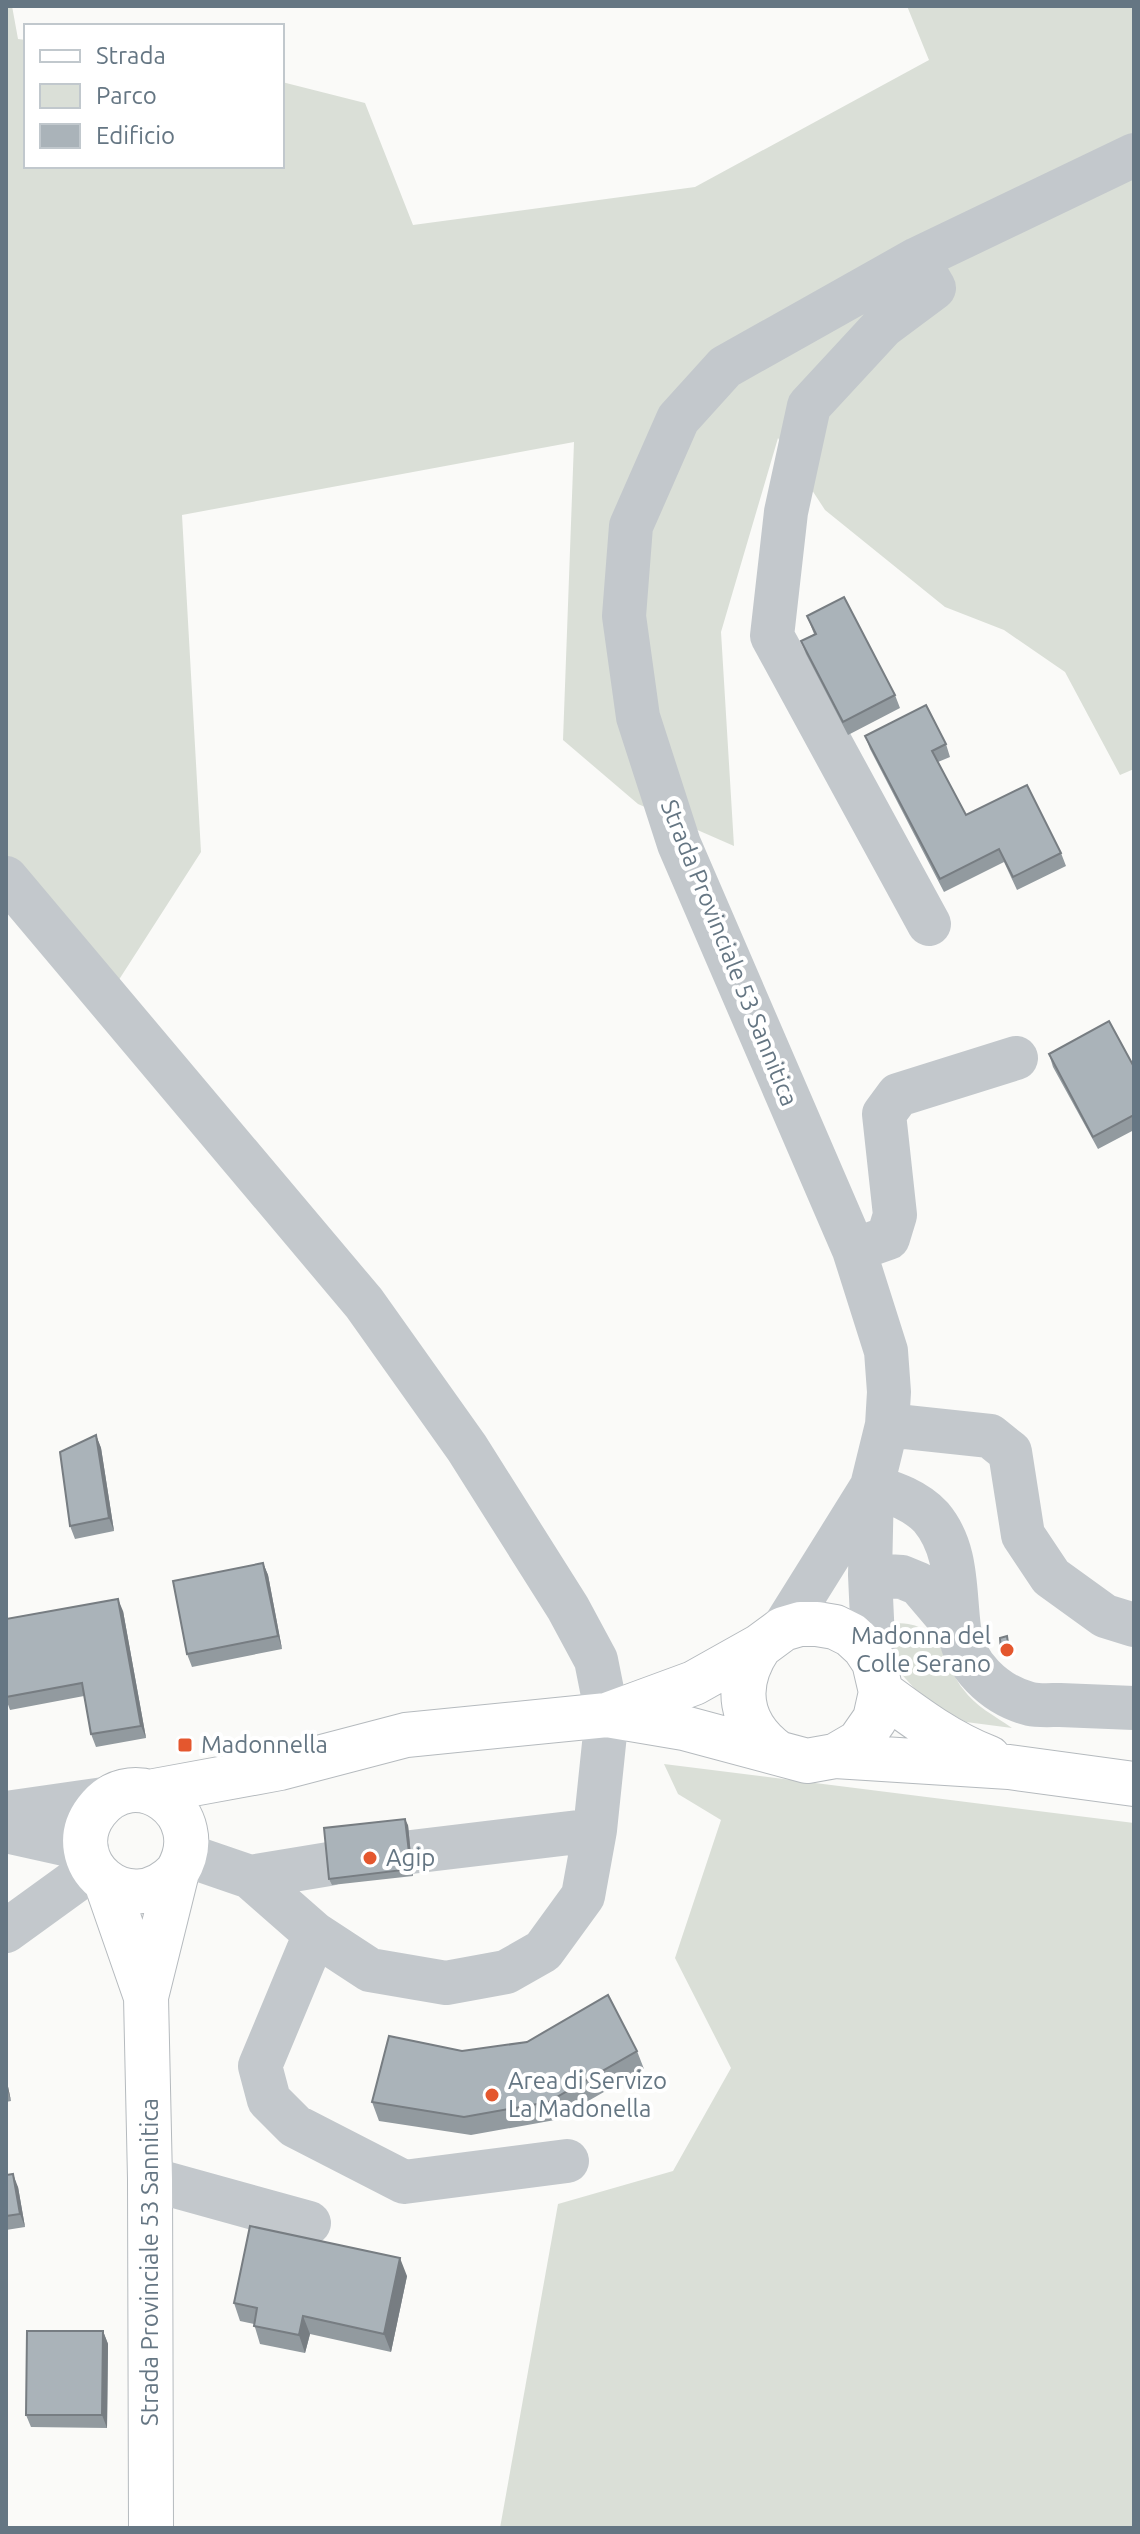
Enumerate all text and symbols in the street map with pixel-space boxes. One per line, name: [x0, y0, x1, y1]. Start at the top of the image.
legend: [24, 24, 284, 168]
text: Strada: [96, 42, 166, 69]
text: Parco: [96, 82, 157, 109]
text: Edificio: [96, 122, 175, 149]
street label: Strada Provinciale 53 Sannitica: [656, 796, 803, 1110]
place label: Madonna del Colle Serano: [851, 1622, 991, 1677]
marker: Madonna del Colle Serano: [998, 1641, 1016, 1659]
place label: Madonnella: [201, 1731, 328, 1758]
marker: Madonnella: [176, 1736, 194, 1754]
place label: Agip: [386, 1844, 435, 1871]
marker: Agip: [361, 1849, 379, 1867]
place label: Area di Servizo La Madonella: [508, 2067, 667, 2122]
marker: Area di Servizo La Madonella: [483, 2086, 501, 2104]
street label: Strada Provinciale 53 Sannitica: [136, 2098, 163, 2426]

